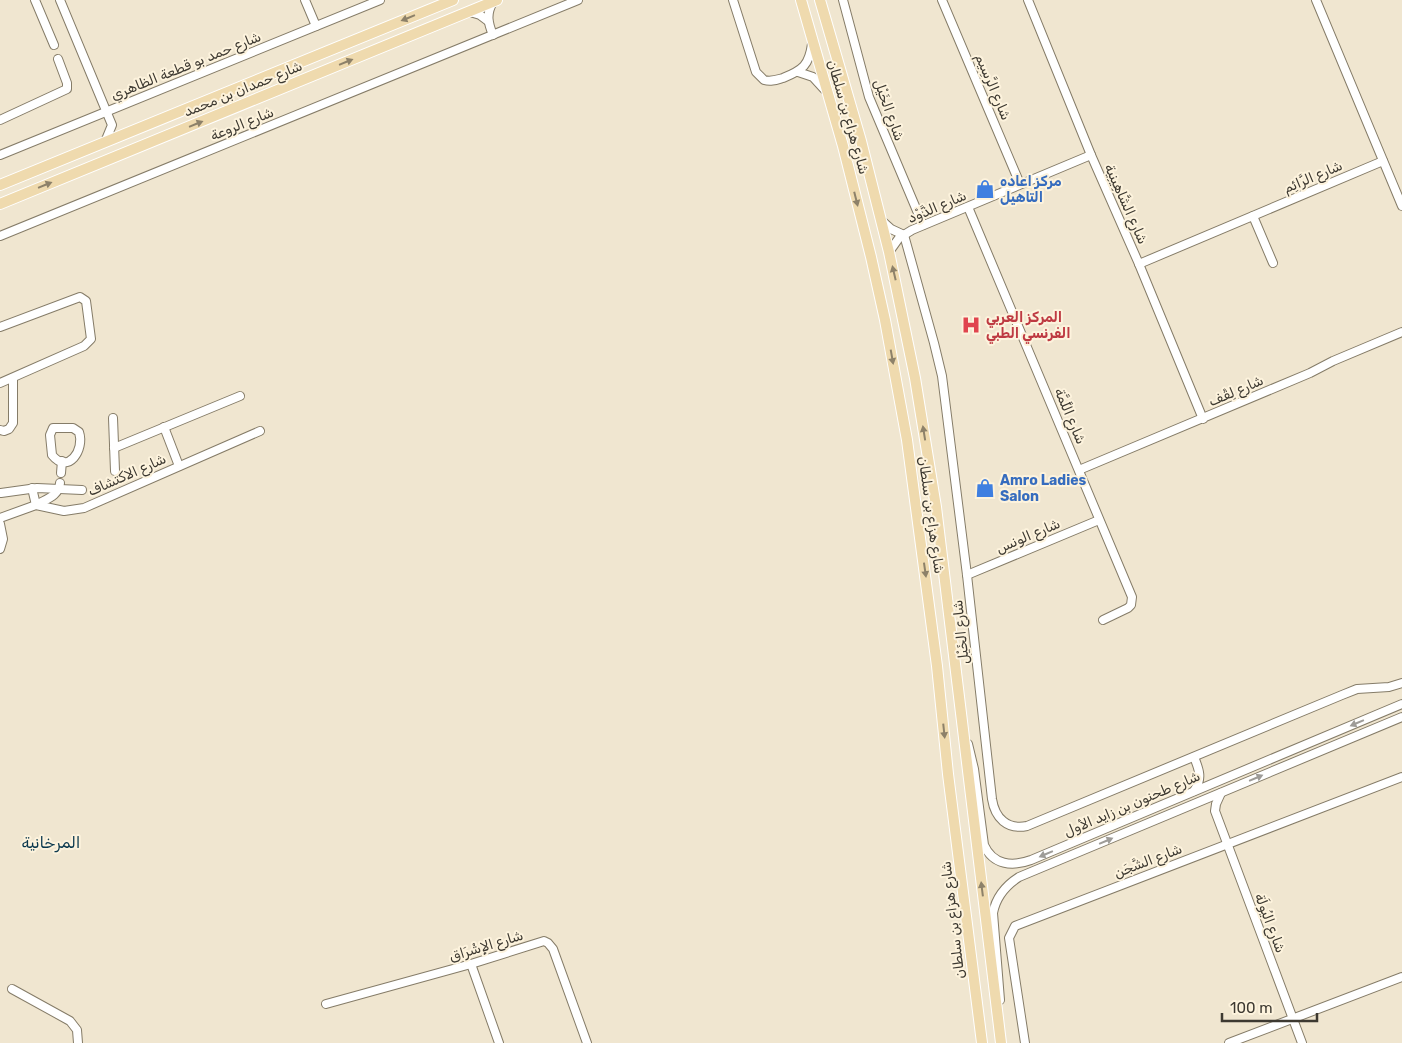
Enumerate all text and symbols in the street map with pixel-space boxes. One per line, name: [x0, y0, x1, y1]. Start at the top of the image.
one-way arrow: [401, 15, 415, 23]
street label: شارع حمد بو قطعة الظاهري: [108, 28, 264, 106]
street label: شارع الرَّسِيم: [970, 51, 1015, 124]
street label: شارع حمدان بن محمد: [181, 57, 306, 122]
one-way arrow: [339, 58, 354, 66]
street label: شارع هزاع بن سلطان: [822, 58, 872, 177]
street label: شارع الخَيْل: [868, 77, 908, 144]
street label: شارع الروعة: [208, 104, 277, 146]
one-way arrow: [188, 119, 203, 127]
street label: شارع الرَّائِم: [1281, 157, 1346, 199]
street label: شارع الشَّاهِينِية: [1099, 161, 1151, 248]
place label: مركز اعاده التاهيل: [1000, 173, 1062, 206]
shop icon: مركز اعاده التاهيل: [974, 178, 996, 200]
one-way arrow: [38, 181, 53, 189]
street label: شارع الذَّوْد: [905, 187, 970, 229]
one-way arrow: [852, 191, 860, 206]
one-way arrow: [890, 265, 898, 281]
place label: المركز العربي الفرنسي الطبي: [986, 309, 1071, 344]
hospital icon: المركز العربي الفرنسي الطبي: [960, 314, 982, 336]
one-way arrow: [888, 350, 896, 366]
street label: شارع لِقْف: [1206, 372, 1267, 412]
street label: شارع اللَّمَّة: [1049, 385, 1089, 447]
one-way arrow: [920, 424, 928, 440]
street label: شارع الاكتشاف: [85, 450, 170, 502]
street label: شارع هزاع بن سلطان: [912, 455, 948, 575]
place label: Amro Ladies Salon: [1000, 472, 1086, 505]
shop icon: Amro Ladies Salon: [974, 477, 996, 499]
street label: شارع الونس: [993, 515, 1063, 559]
one-way arrow: [921, 562, 929, 578]
street label: شارع الخَيْل: [949, 599, 975, 665]
one-way arrow: [1349, 719, 1364, 727]
one-way arrow: [940, 723, 948, 739]
street label: شارع طحنون بن زايد الأول: [1061, 768, 1204, 842]
one-way arrow: [1249, 774, 1263, 782]
district label: المرخانية: [21, 833, 81, 853]
one-way arrow: [1099, 836, 1113, 844]
street label: شارع الشَّجَن: [1112, 840, 1185, 884]
one-way arrow: [1039, 850, 1053, 858]
street label: شارع هزاع بن سلطان: [937, 860, 971, 980]
one-way arrow: [978, 881, 986, 897]
street label: شارع اليُولَة: [1249, 891, 1289, 956]
street label: شارع الإِشْرَاق: [447, 927, 526, 967]
scale bar: [1222, 990, 1317, 1022]
text: 100 m: [1230, 999, 1272, 1017]

